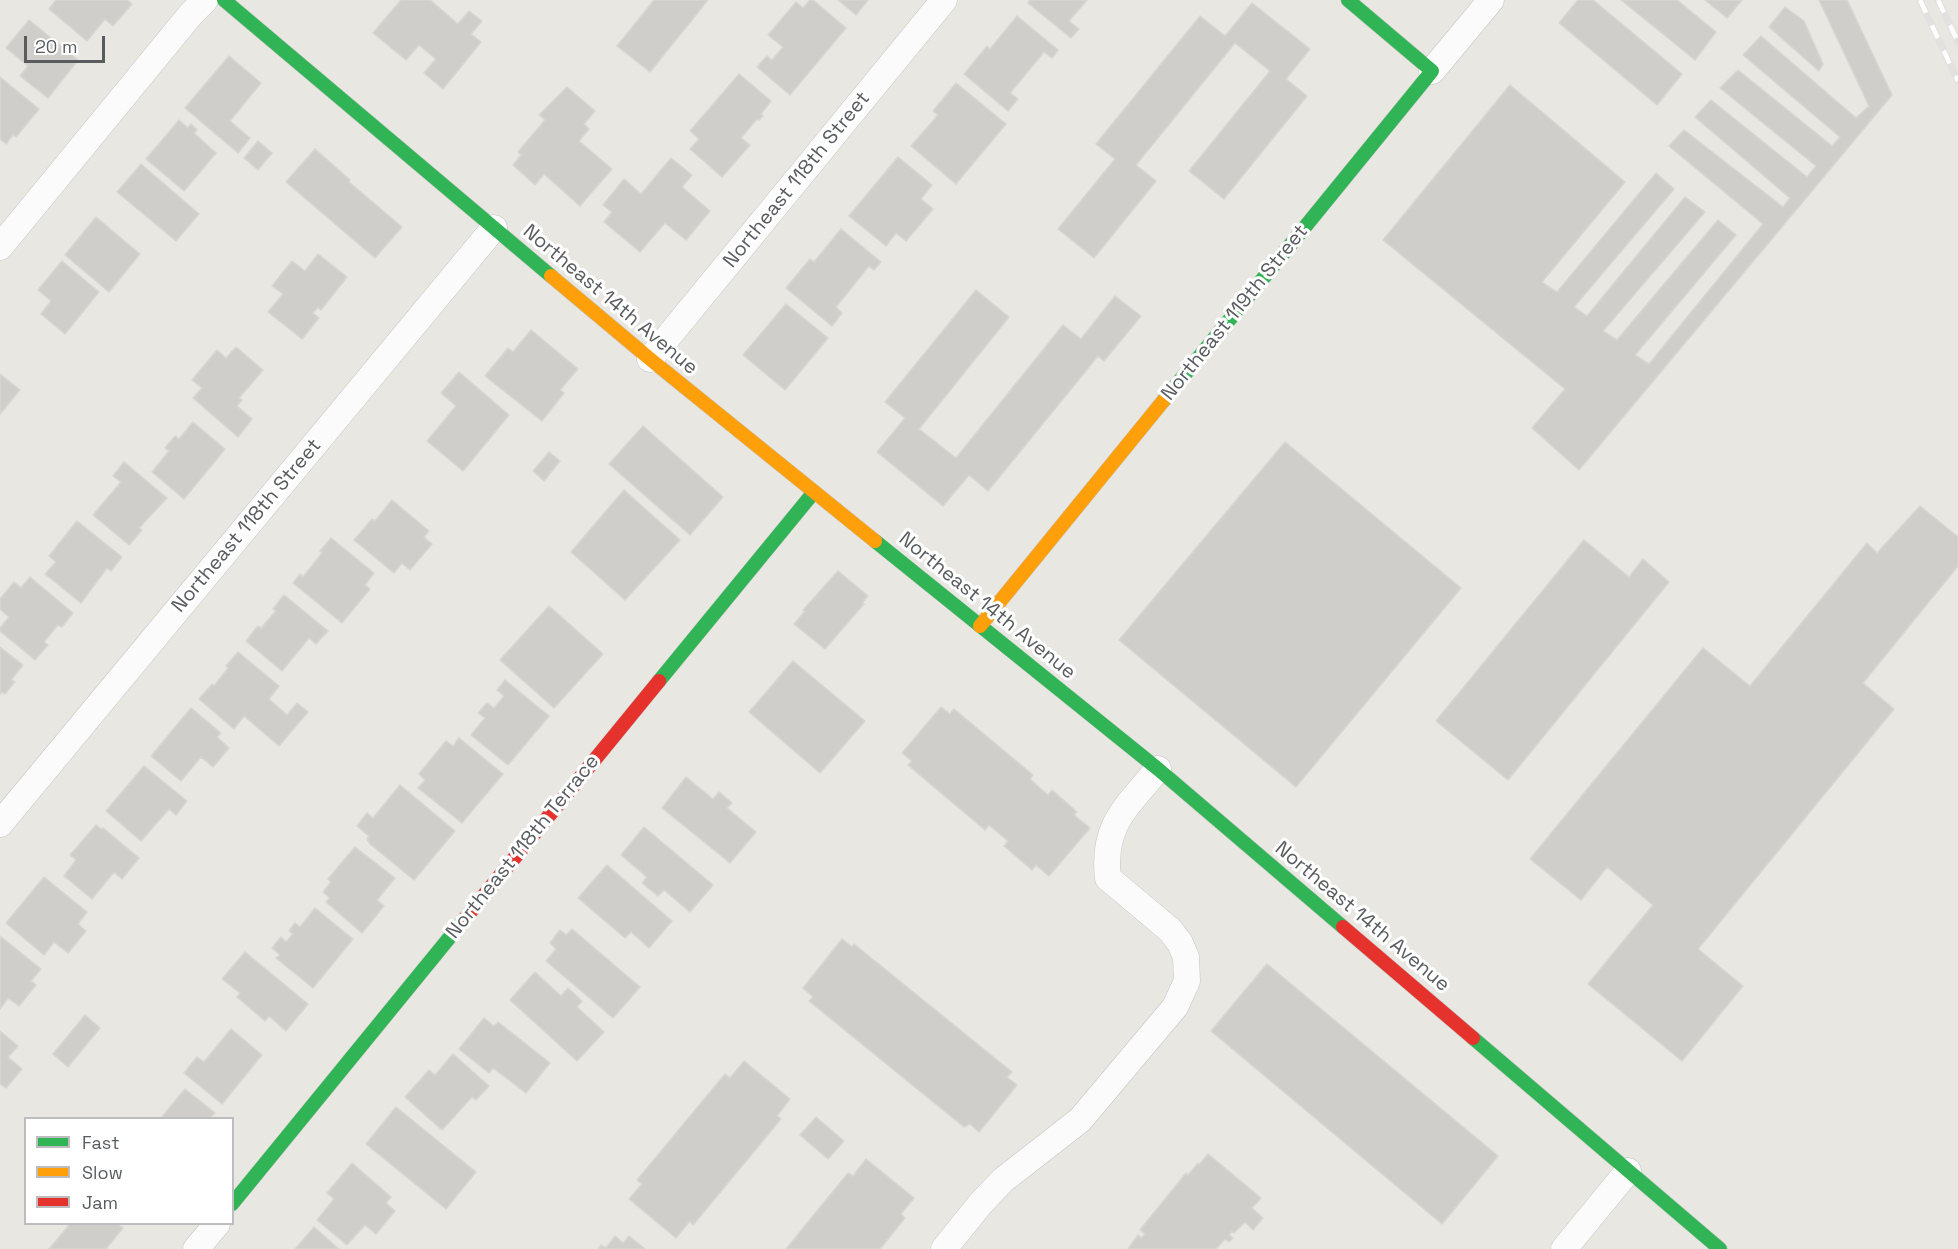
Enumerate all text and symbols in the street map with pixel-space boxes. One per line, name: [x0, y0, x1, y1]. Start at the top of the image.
scale bar: [27, 24, 108, 62]
text: 20 m: [35, 35, 78, 58]
street label: Northeast 118th Street: [719, 87, 875, 273]
street label: Northeast 14th Avenue: [518, 220, 702, 380]
street label: Northeast 119th Street: [1157, 220, 1313, 406]
street label: Northeast 118th Street: [167, 434, 327, 618]
street label: Northeast 14th Avenue: [894, 527, 1080, 685]
street label: Northeast 118th Terrace: [441, 750, 605, 944]
street label: Northeast 14th Avenue: [1270, 837, 1454, 997]
legend: [24, 1117, 234, 1225]
text: Fast: [82, 1131, 119, 1154]
text: Slow: [82, 1161, 123, 1184]
text: Jam: [82, 1191, 118, 1214]

